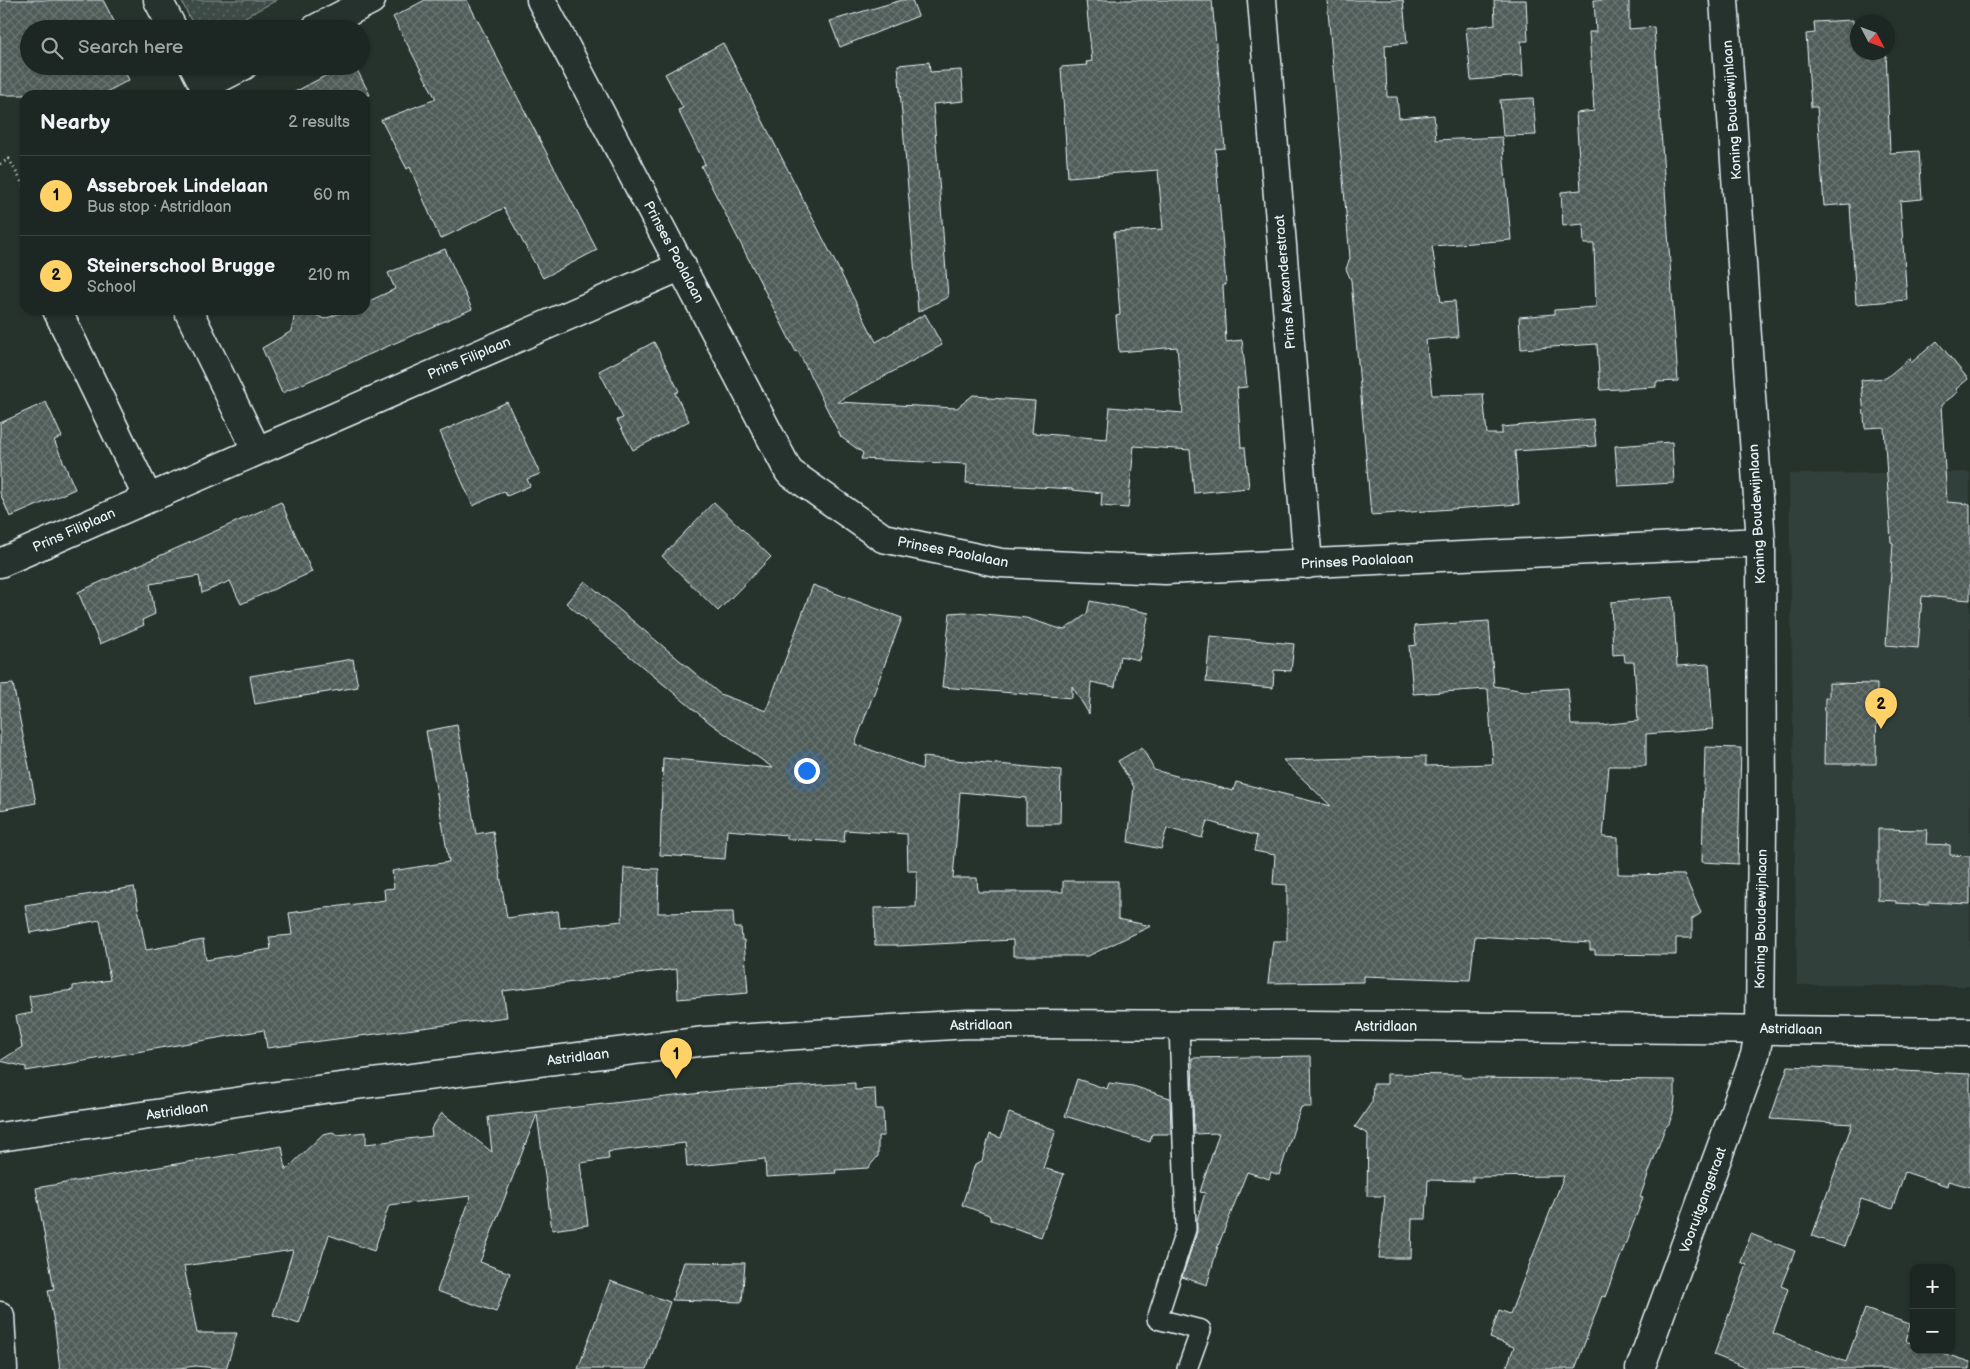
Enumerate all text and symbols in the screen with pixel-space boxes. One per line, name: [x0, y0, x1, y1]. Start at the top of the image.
north arrow: [1850, 15, 1895, 60]
search box: [20, 20, 370, 75]
icon: search: [38, 34, 66, 62]
text: Search here: [78, 36, 183, 59]
street label: Koning Boudewijnlaan: [1719, 40, 1745, 180]
text: Nearby: [40, 110, 110, 135]
text: 2 results: [288, 113, 350, 132]
text: Assebroek Lindelaan: [87, 175, 268, 198]
text: 1: [53, 186, 59, 205]
text: 60 m: [313, 186, 350, 205]
text: Bus stop · Astridlaan: [87, 198, 232, 217]
street label: Prinses Paolalaan: [640, 198, 708, 306]
street label: Prins Alexanderstraat: [1271, 213, 1299, 350]
text: Steinerschool Brugge: [87, 255, 275, 278]
text: 2: [51, 266, 61, 285]
text: 210 m: [308, 266, 350, 285]
text: School: [87, 278, 136, 297]
street label: Prins Filiplaan: [425, 333, 513, 383]
street label: Koning Boudewijnlaan: [1745, 444, 1769, 584]
street label: Prins Filiplaan: [30, 504, 118, 556]
street label: Prinses Paolalaan: [896, 533, 1010, 571]
street label: Prinses Paolalaan: [1300, 550, 1414, 572]
pin: 2: [1865, 688, 1897, 729]
your location: [794, 758, 820, 784]
street label: Koning Boudewijnlaan: [1751, 849, 1771, 989]
street label: Astridlaan: [950, 1016, 1012, 1034]
street label: Astridlaan: [1355, 1018, 1417, 1035]
street label: Astridlaan: [1760, 1020, 1822, 1038]
pin: 1: [660, 1038, 692, 1079]
street label: Astridlaan: [546, 1045, 610, 1069]
street label: Astridlaan: [145, 1098, 209, 1124]
street label: Vooruitgangstraat: [1676, 1144, 1730, 1255]
map controls: [1910, 1264, 1955, 1354]
button: +: [1910, 1264, 1955, 1309]
button: −: [1910, 1309, 1955, 1354]

